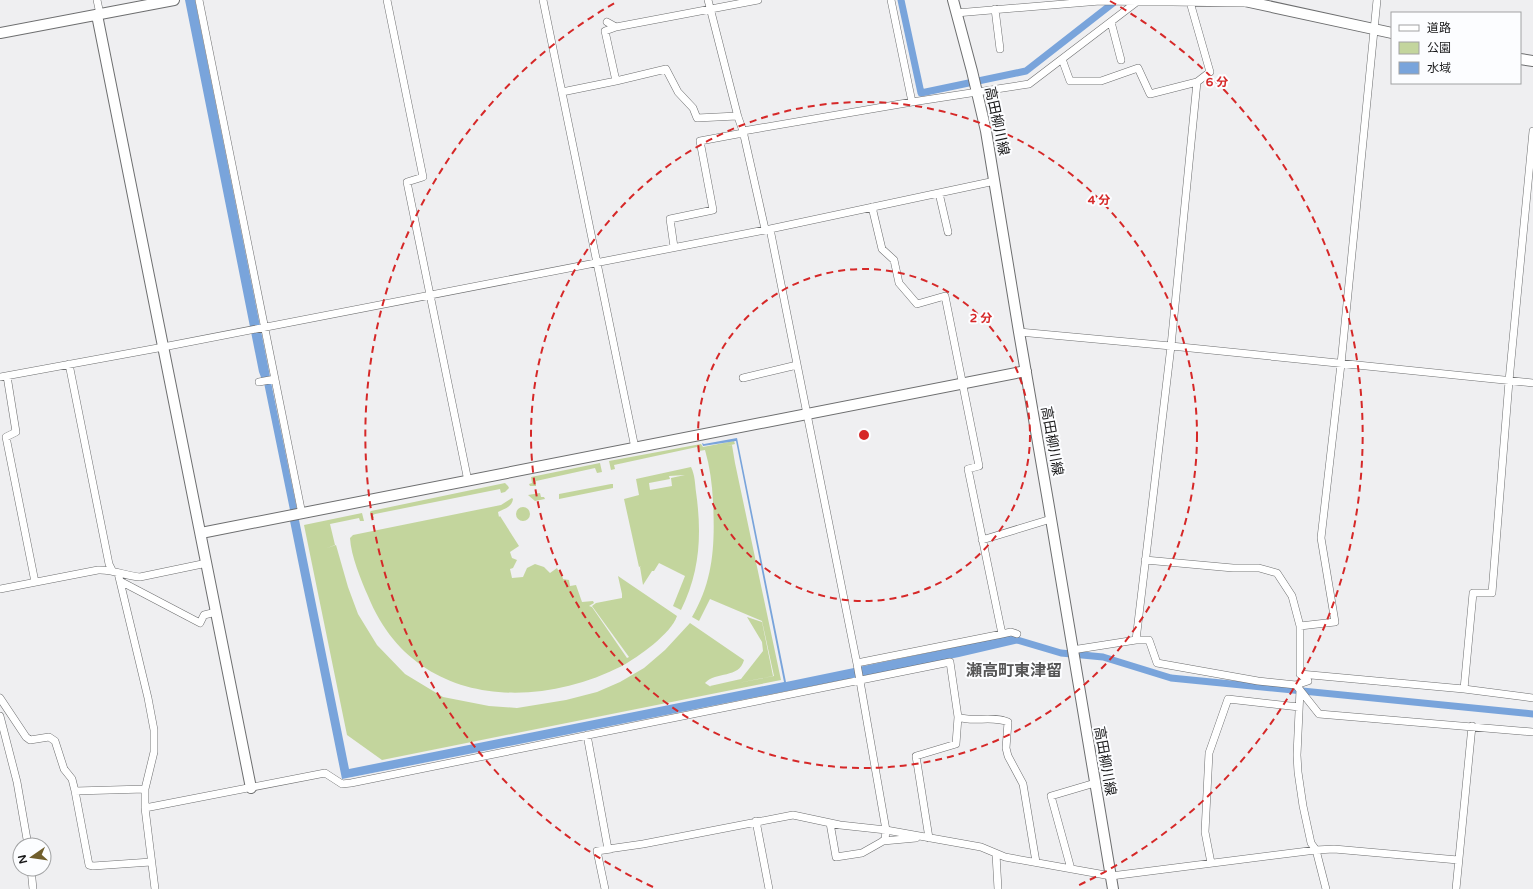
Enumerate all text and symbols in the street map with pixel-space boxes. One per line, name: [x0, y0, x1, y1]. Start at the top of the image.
legend: [1391, 12, 1521, 84]
text: 道路: [1427, 21, 1451, 35]
text: 公園: [1427, 41, 1451, 55]
text: 水域: [1427, 61, 1451, 75]
text: 6 分: [1206, 75, 1228, 89]
street label: 高田柳川線: [981, 85, 1013, 157]
text: 4 分: [1088, 193, 1110, 207]
text: 2 分: [970, 311, 992, 325]
street label: 高田柳川線: [1038, 405, 1066, 477]
centre of rings: [857, 428, 871, 442]
district label: 瀬高町東津留: [966, 661, 1062, 681]
street label: 高田柳川線: [1091, 725, 1119, 797]
north arrow: [12, 837, 52, 877]
text: N: [15, 853, 30, 865]

